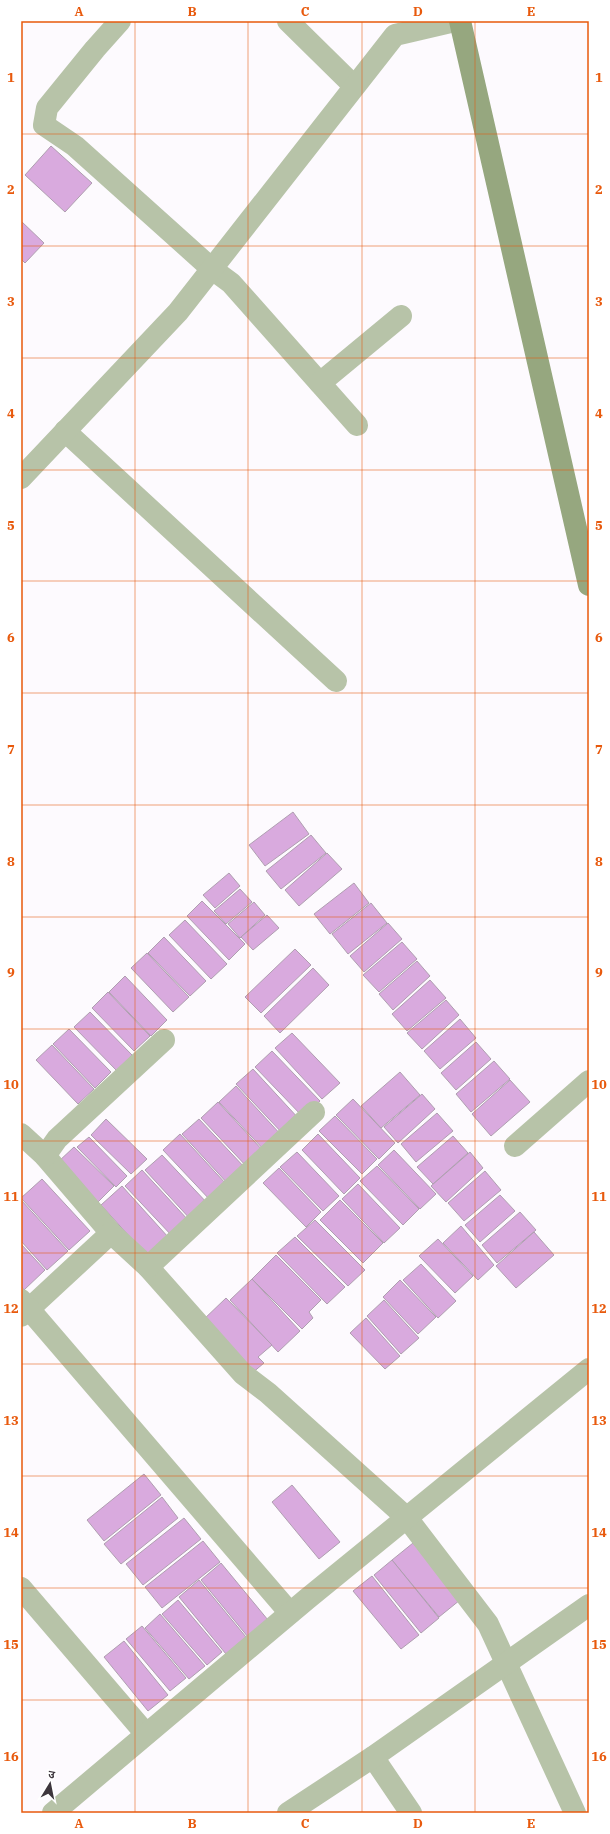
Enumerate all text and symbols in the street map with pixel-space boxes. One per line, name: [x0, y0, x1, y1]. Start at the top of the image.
text: A: [74, 3, 84, 20]
text: B: [187, 3, 197, 20]
text: C: [301, 3, 310, 20]
text: D: [413, 3, 423, 20]
text: E: [527, 3, 535, 20]
text: 1: [7, 69, 15, 86]
text: 1: [595, 69, 603, 86]
text: 2: [7, 181, 15, 198]
text: 2: [595, 181, 603, 198]
text: 3: [7, 293, 15, 310]
text: 3: [595, 293, 603, 310]
text: 4: [7, 405, 15, 422]
text: 4: [595, 405, 603, 422]
text: 5: [7, 517, 15, 534]
text: 5: [595, 517, 603, 534]
text: 6: [7, 629, 15, 646]
text: 6: [595, 629, 603, 646]
text: 7: [7, 741, 15, 758]
text: 7: [595, 741, 603, 758]
text: 8: [7, 853, 15, 870]
text: 8: [595, 853, 603, 870]
text: 9: [7, 964, 15, 981]
text: 9: [595, 964, 603, 981]
text: 10: [3, 1076, 19, 1093]
text: 10: [591, 1076, 607, 1093]
text: 11: [3, 1188, 19, 1205]
text: 11: [591, 1188, 607, 1205]
text: 12: [3, 1300, 19, 1317]
text: 12: [591, 1300, 607, 1317]
text: 13: [3, 1412, 19, 1429]
text: 13: [591, 1412, 607, 1429]
text: 14: [3, 1524, 19, 1541]
text: 14: [591, 1524, 607, 1541]
text: 15: [3, 1636, 19, 1653]
text: 15: [591, 1636, 607, 1653]
text: 16: [3, 1748, 19, 1765]
text: 16: [591, 1748, 607, 1765]
north arrow: [30, 1764, 70, 1804]
text: उ: [47, 1767, 57, 1782]
text: A: [74, 1815, 84, 1832]
text: B: [187, 1815, 197, 1832]
text: C: [301, 1815, 310, 1832]
text: D: [413, 1815, 423, 1832]
text: E: [527, 1815, 535, 1832]

